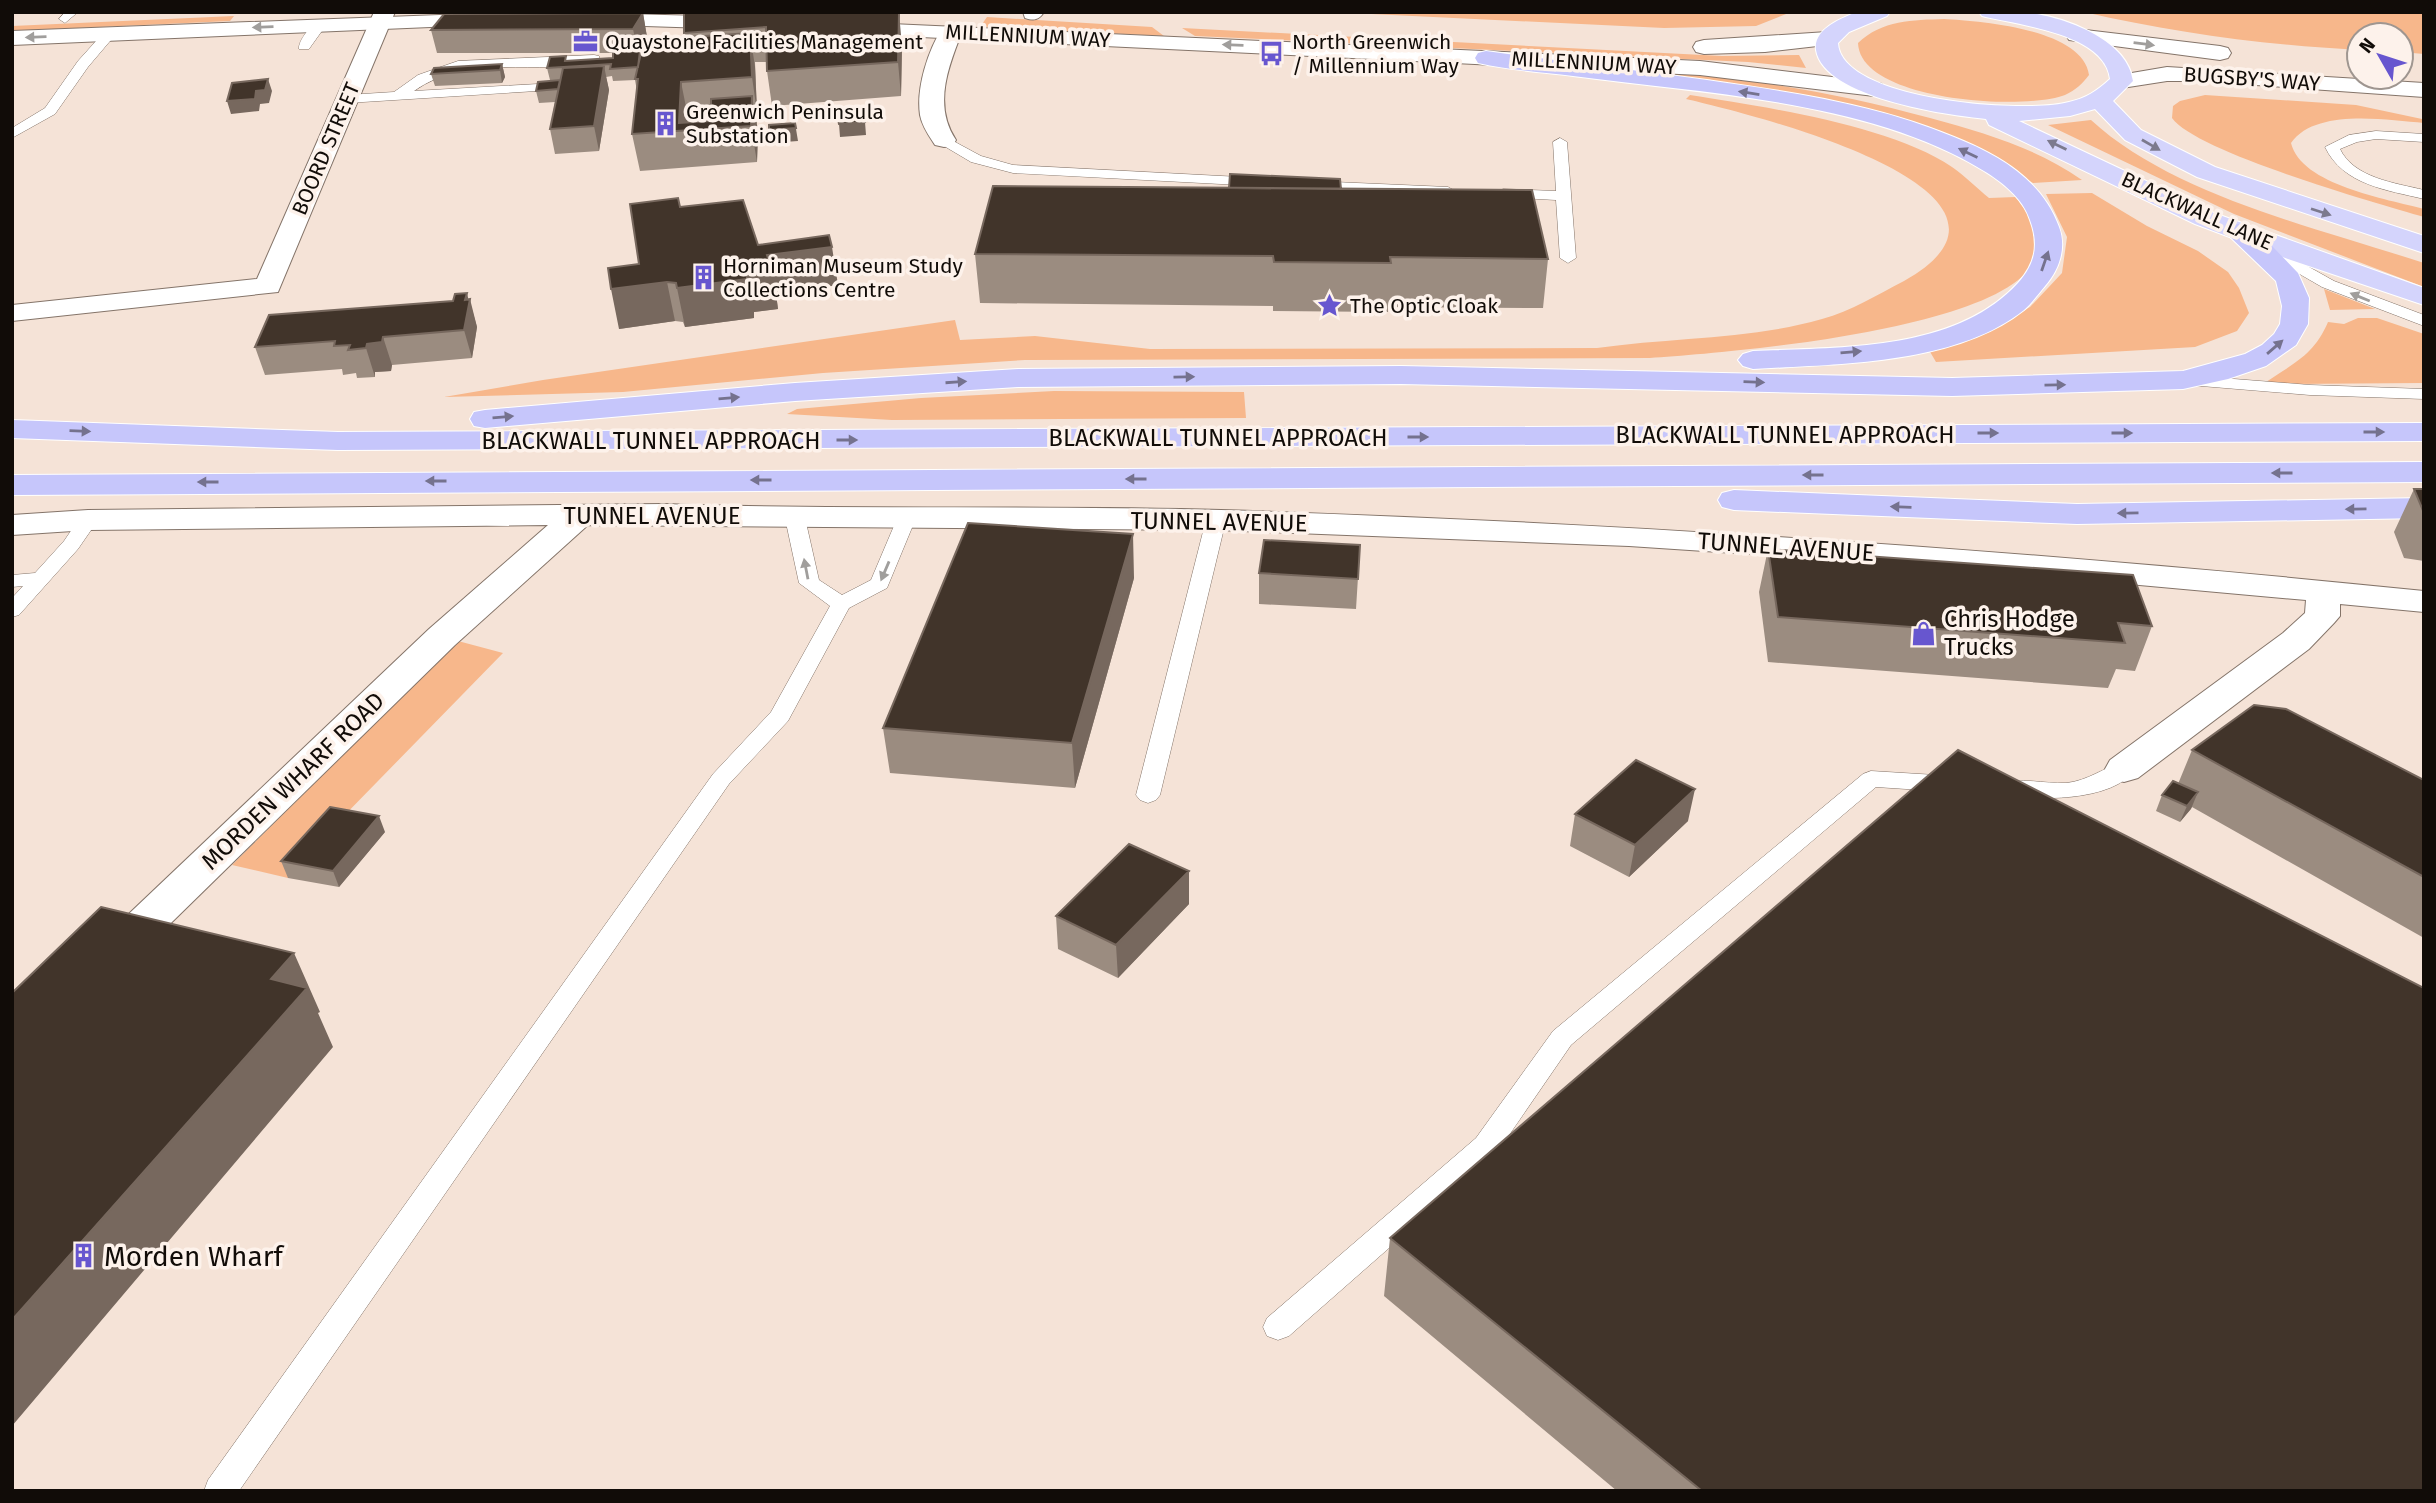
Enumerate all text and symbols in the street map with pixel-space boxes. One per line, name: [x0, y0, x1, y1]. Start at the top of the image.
street label: MILLENNIUM WAY: [945, 19, 1112, 53]
north arrow: [2345, 21, 2415, 91]
one-way arrow: [252, 22, 274, 33]
office icon: Quaystone Facilities Management: [571, 28, 599, 56]
place label: Quaystone Facilities Management: [605, 29, 924, 55]
place label: North Greenwich / Millennium Way: [1292, 29, 1460, 79]
one-way arrow: [25, 32, 47, 43]
text: N: [2354, 33, 2380, 58]
one-way arrow: [2134, 38, 2156, 49]
one-way arrow: [1222, 40, 1244, 51]
bus stop icon: North Greenwich / Millennium Way: [1258, 40, 1286, 68]
street label: MILLENNIUM WAY: [1511, 46, 1678, 80]
street label: BUGSBY'S WAY: [2183, 61, 2322, 97]
street label: BOORD STREET: [286, 79, 366, 219]
one-way arrow: [1738, 87, 1760, 98]
place label: Greenwich Peninsula Substation: [686, 99, 884, 149]
building icon: Greenwich Peninsula Substation: [652, 110, 680, 138]
one-way arrow: [2047, 139, 2067, 151]
one-way arrow: [2141, 139, 2160, 151]
one-way arrow: [1958, 147, 1978, 159]
street label: BLACKWALL LANE: [2117, 166, 2277, 256]
one-way arrow: [2310, 208, 2331, 218]
one-way arrow: [2040, 250, 2051, 271]
place label: Horniman Museum Study Collections Centre: [723, 253, 964, 303]
building icon: Horniman Museum Study Collections Centre: [689, 264, 717, 292]
one-way arrow: [2349, 291, 2370, 302]
place icon: The Optic Cloak: [1316, 292, 1344, 320]
place label: The Optic Cloak: [1350, 293, 1498, 319]
one-way arrow: [2266, 339, 2284, 355]
one-way arrow: [1840, 346, 1862, 357]
one-way arrow: [1173, 371, 1195, 383]
one-way arrow: [1743, 376, 1765, 387]
one-way arrow: [945, 377, 967, 388]
one-way arrow: [2044, 379, 2066, 391]
one-way arrow: [718, 392, 740, 403]
one-way arrow: [492, 411, 514, 422]
street label: BLACKWALL TUNNEL APPROACH: [1615, 421, 1955, 449]
street label: BLACKWALL TUNNEL APPROACH: [1048, 424, 1388, 452]
one-way arrow: [70, 426, 92, 437]
one-way arrow: [2363, 426, 2385, 438]
street label: BLACKWALL TUNNEL APPROACH: [481, 427, 821, 455]
one-way arrow: [2111, 427, 2133, 439]
one-way arrow: [1978, 428, 2000, 439]
one-way arrow: [1407, 431, 1429, 442]
one-way arrow: [837, 434, 859, 446]
one-way arrow: [2271, 467, 2293, 479]
one-way arrow: [1801, 469, 1823, 481]
one-way arrow: [1124, 473, 1146, 485]
one-way arrow: [750, 474, 772, 486]
one-way arrow: [424, 475, 446, 487]
one-way arrow: [197, 476, 219, 488]
one-way arrow: [1889, 501, 1911, 512]
street label: TUNNEL AVENUE: [564, 502, 740, 530]
one-way arrow: [2344, 503, 2366, 515]
street label: TUNNEL AVENUE: [1130, 506, 1308, 538]
one-way arrow: [2117, 507, 2139, 519]
street label: TUNNEL AVENUE: [1697, 527, 1875, 567]
one-way arrow: [800, 558, 811, 580]
one-way arrow: [880, 561, 891, 582]
place label: Chris Hodge Trucks: [1944, 605, 2075, 661]
shop icon: Chris Hodge Trucks: [1910, 619, 1938, 647]
street label: MORDEN WHARF ROAD: [196, 687, 390, 875]
place label: Morden Wharf: [104, 1240, 286, 1273]
building icon: Morden Wharf: [70, 1242, 98, 1270]

